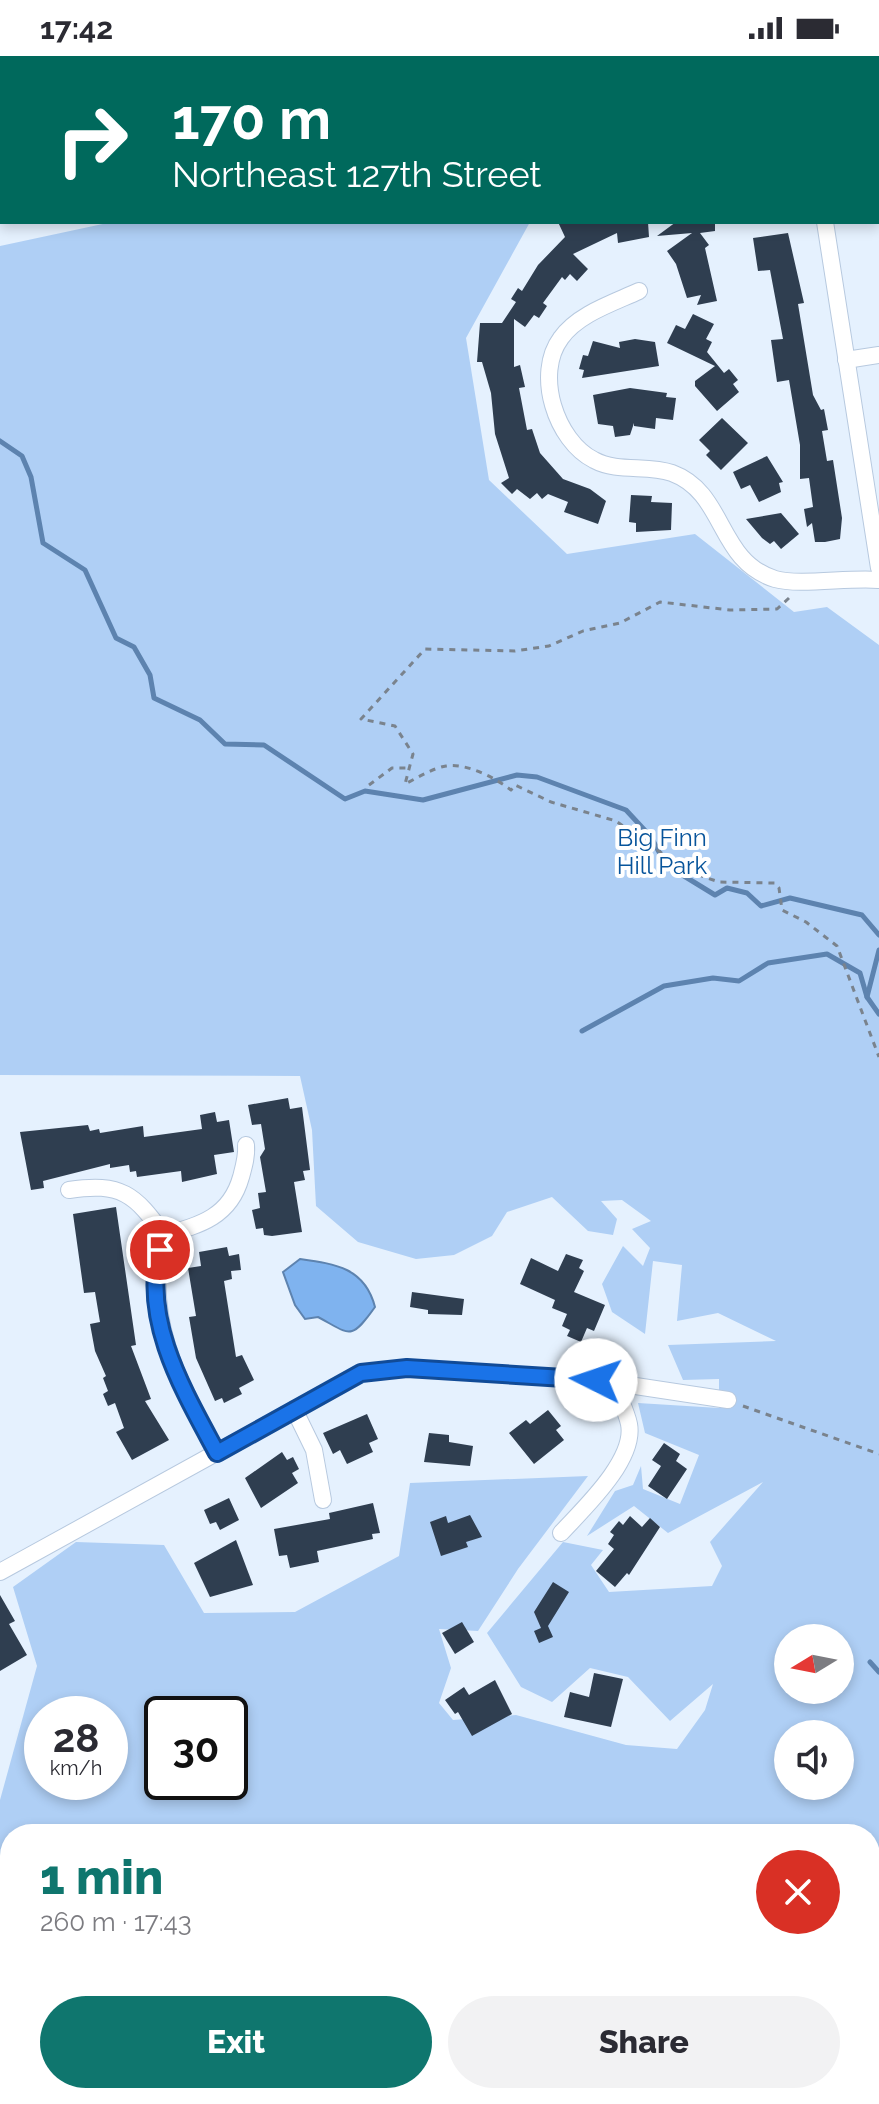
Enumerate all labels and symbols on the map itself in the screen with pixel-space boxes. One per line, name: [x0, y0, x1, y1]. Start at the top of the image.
park label: Big Finn Hill Park: [617, 823, 707, 880]
pin: [126, 1216, 194, 1284]
position arrow: [554, 1338, 638, 1422]
north arrow: [774, 1624, 854, 1704]
speed limit sign: 30: [144, 1696, 248, 1800]

